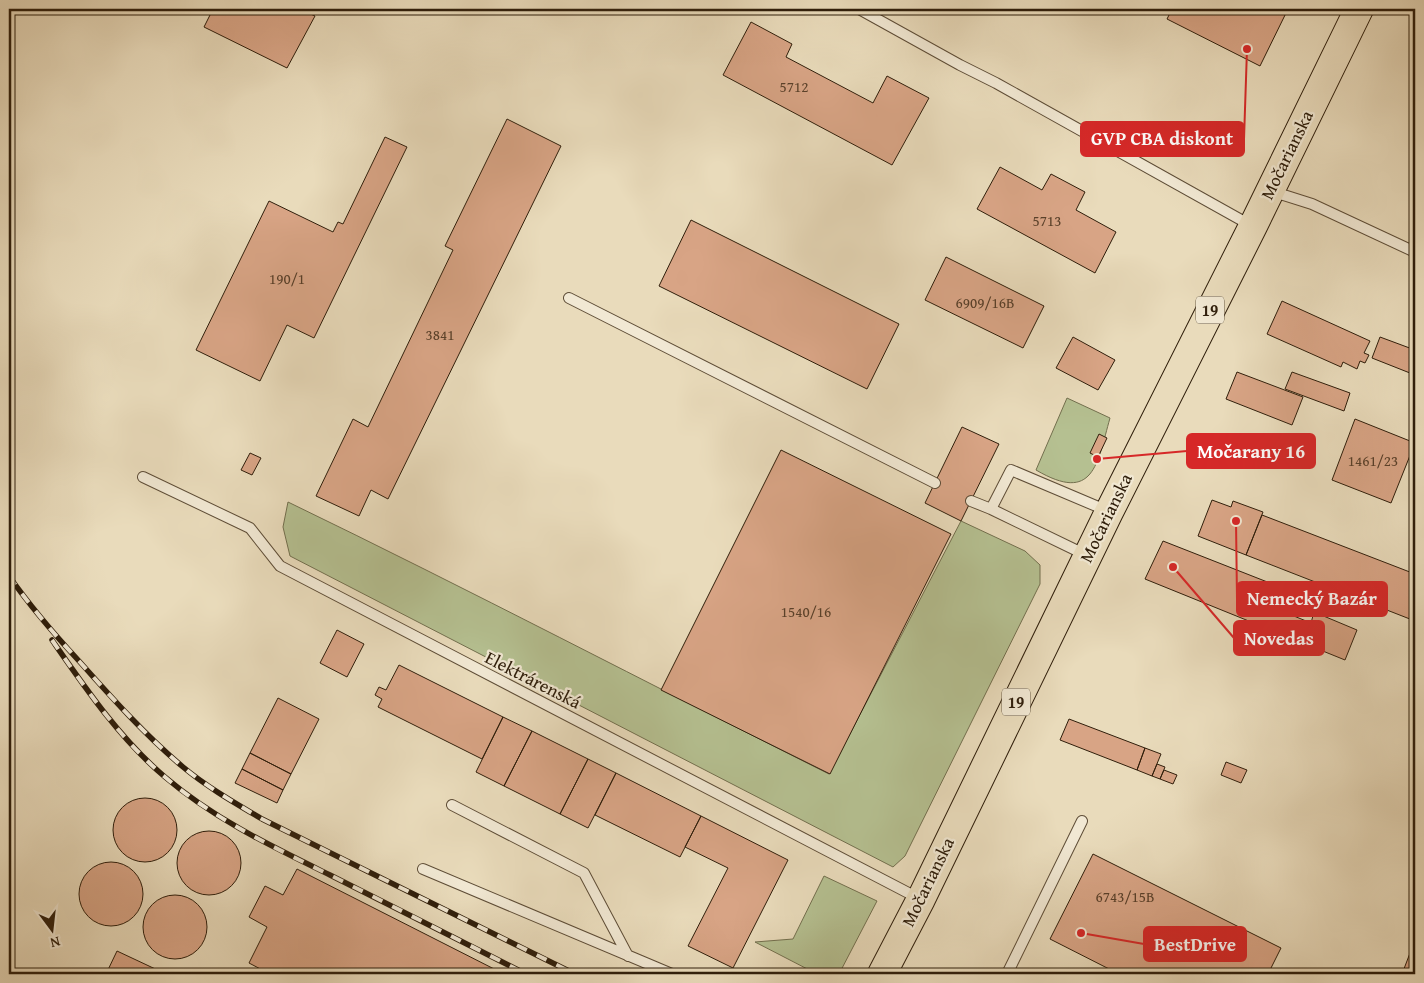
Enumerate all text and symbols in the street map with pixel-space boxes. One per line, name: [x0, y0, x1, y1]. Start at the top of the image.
house number: 5712: [780, 76, 808, 97]
street label: Močarianska: [1253, 105, 1320, 204]
callout: GVP CBA diskont: [1081, 122, 1244, 156]
text: GVP CBA diskont: [1091, 124, 1234, 152]
house number: 5713: [1033, 210, 1061, 231]
house number: 190/1: [269, 268, 305, 289]
house number: 6909/16B: [956, 292, 1014, 313]
road number: 19: [1196, 296, 1224, 324]
house number: 3841: [426, 324, 454, 345]
callout: Močarany 16: [1187, 434, 1315, 468]
text: Močarany 16: [1197, 437, 1305, 465]
house number: 1461/23: [1348, 450, 1398, 471]
street label: Močarianska: [1072, 468, 1139, 567]
callout: Nemecký Bazár: [1237, 582, 1387, 616]
text: Nemecký Bazár: [1247, 584, 1377, 612]
house number: 1540/16: [781, 601, 831, 622]
callout: Novedas: [1234, 621, 1324, 655]
text: Novedas: [1244, 624, 1314, 652]
street label: Elektrárenská: [481, 644, 586, 716]
road number: 19: [1002, 689, 1030, 716]
street label: Močarianska: [894, 832, 961, 931]
house number: 6743/15B: [1096, 886, 1154, 907]
north arrow: [28, 906, 78, 956]
callout: BestDrive: [1144, 927, 1246, 961]
text: BestDrive: [1154, 930, 1236, 958]
text: N: [48, 932, 62, 954]

